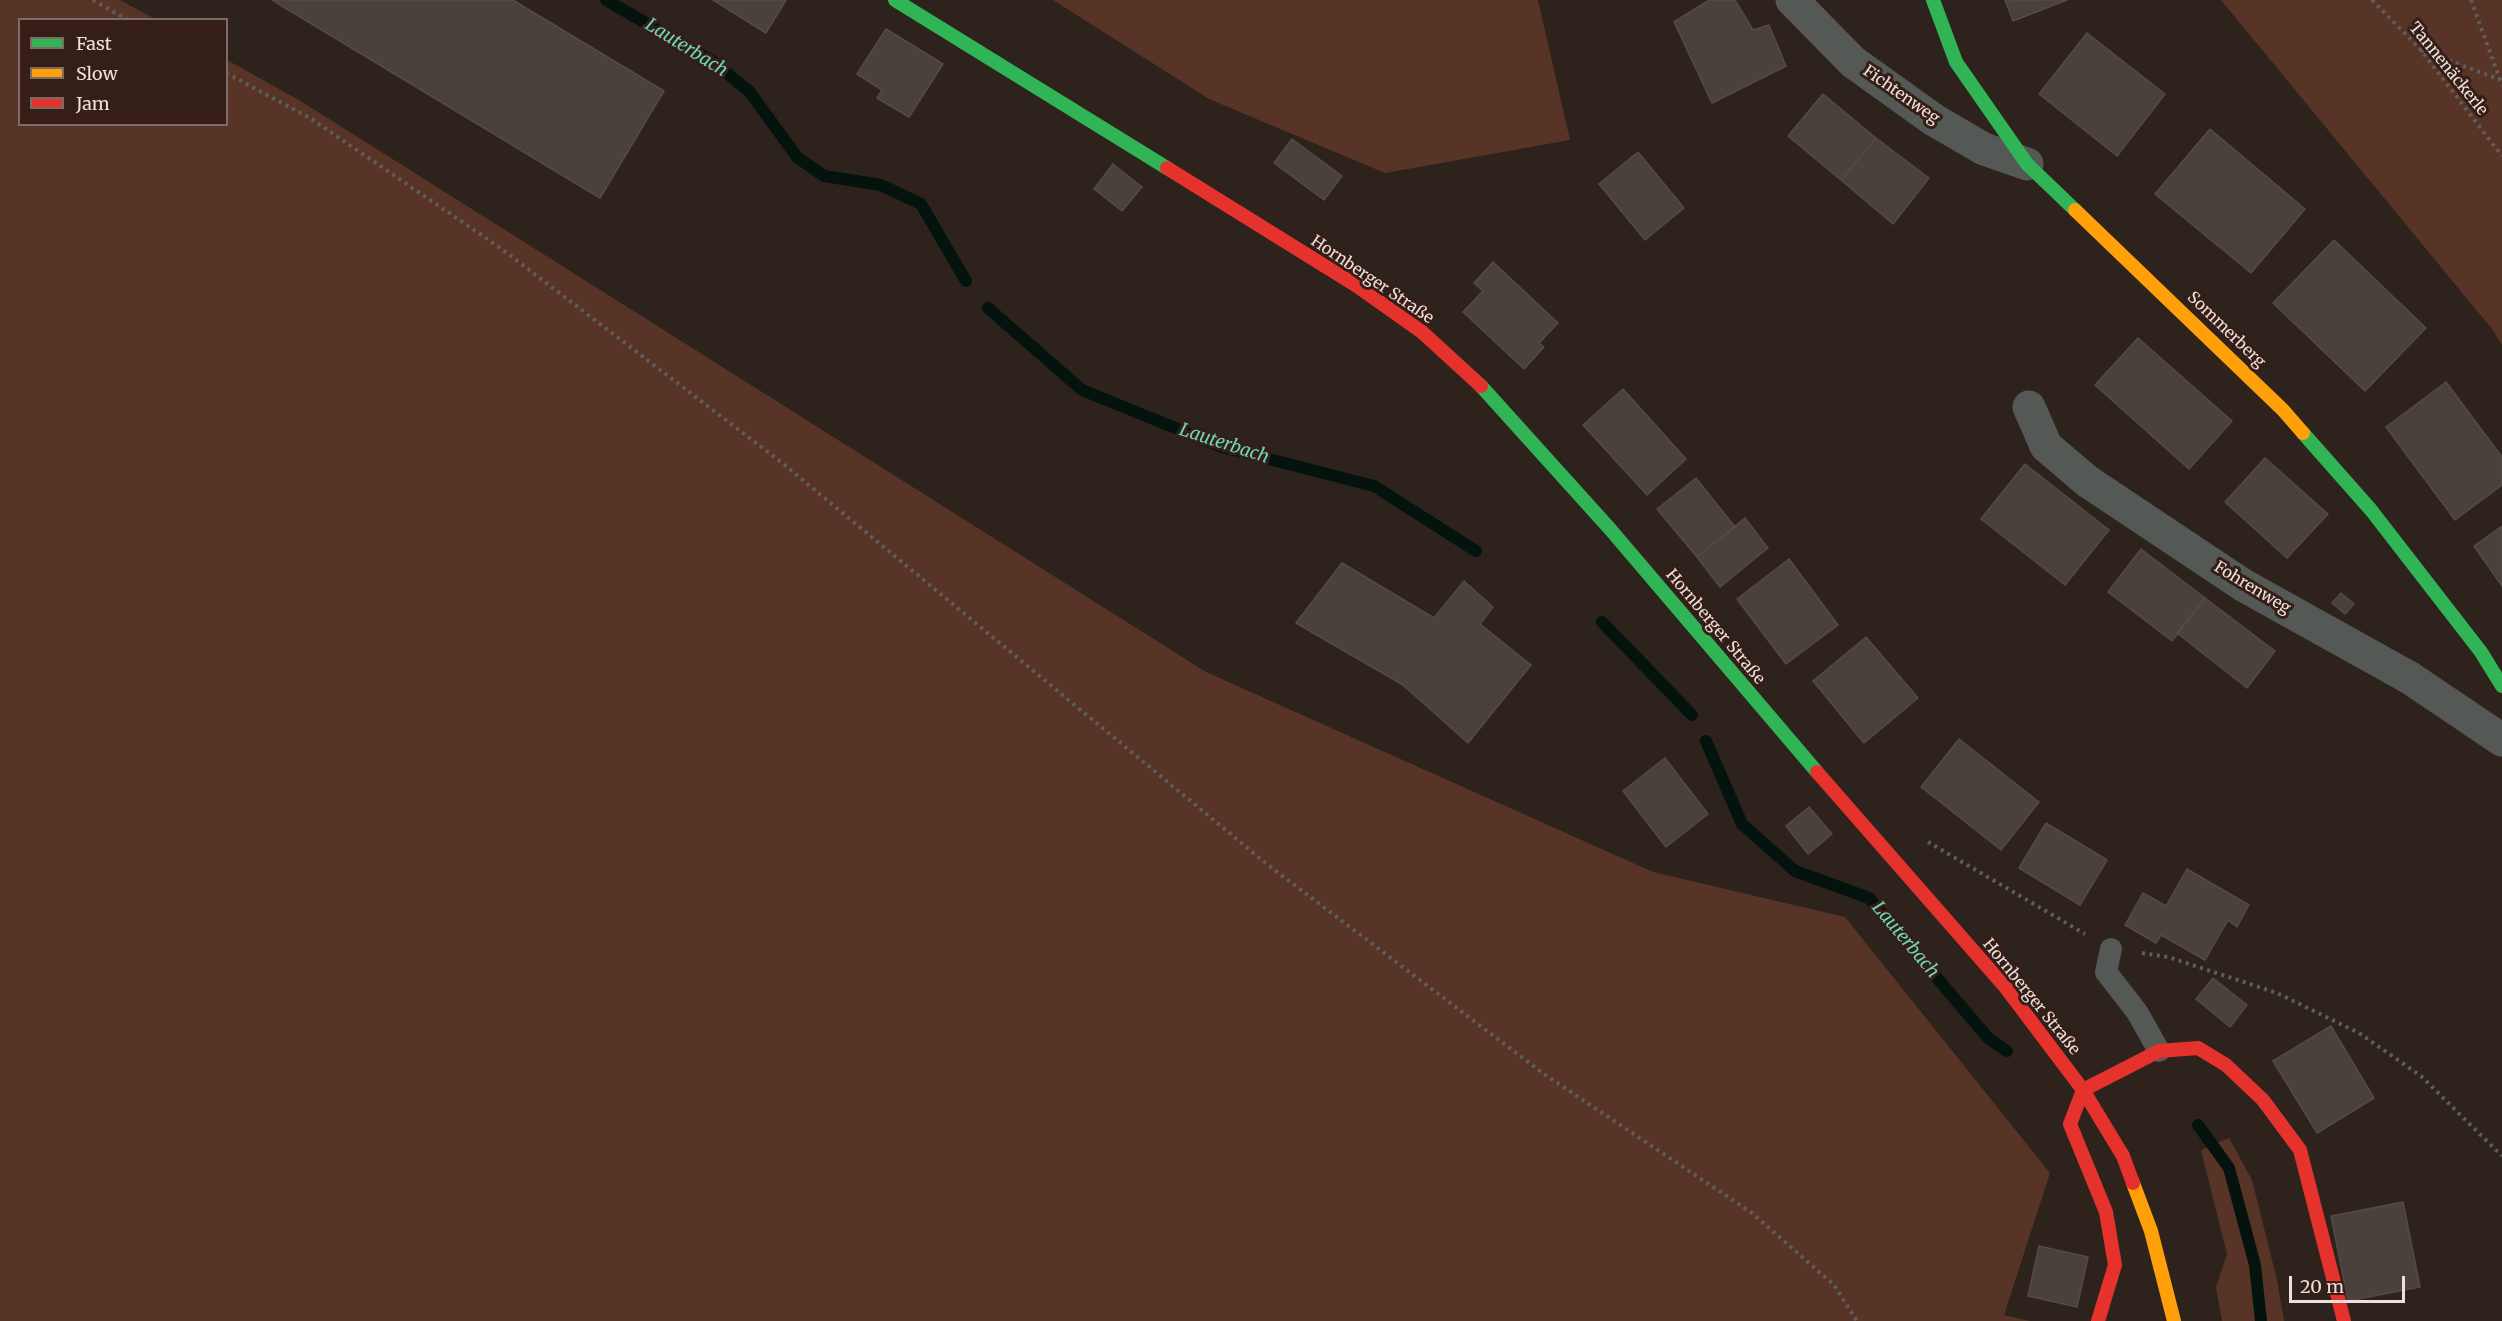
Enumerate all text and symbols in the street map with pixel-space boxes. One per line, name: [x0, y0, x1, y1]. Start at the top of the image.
water label: Lauterbach: [641, 14, 731, 82]
legend: [18, 18, 228, 126]
street label: Tannenäckerle: [2405, 19, 2491, 119]
text: Fast: [76, 32, 112, 55]
text: Slow: [76, 62, 118, 85]
street label: Fichtenweg: [1859, 62, 1943, 128]
text: Jam: [76, 92, 110, 115]
street label: Hornberger Straße: [1307, 232, 1437, 328]
street label: Sommerberg: [2183, 288, 2269, 372]
water label: Lauterbach: [1176, 419, 1272, 469]
street label: Fohrenweg: [2210, 558, 2294, 618]
street label: Hornberger Straße: [1661, 566, 1769, 688]
water label: Lauterbach: [1867, 897, 1943, 983]
street label: Hornberger Straße: [1978, 935, 2084, 1059]
scale bar: [2292, 1264, 2408, 1302]
text: 20 m: [2300, 1275, 2344, 1298]

